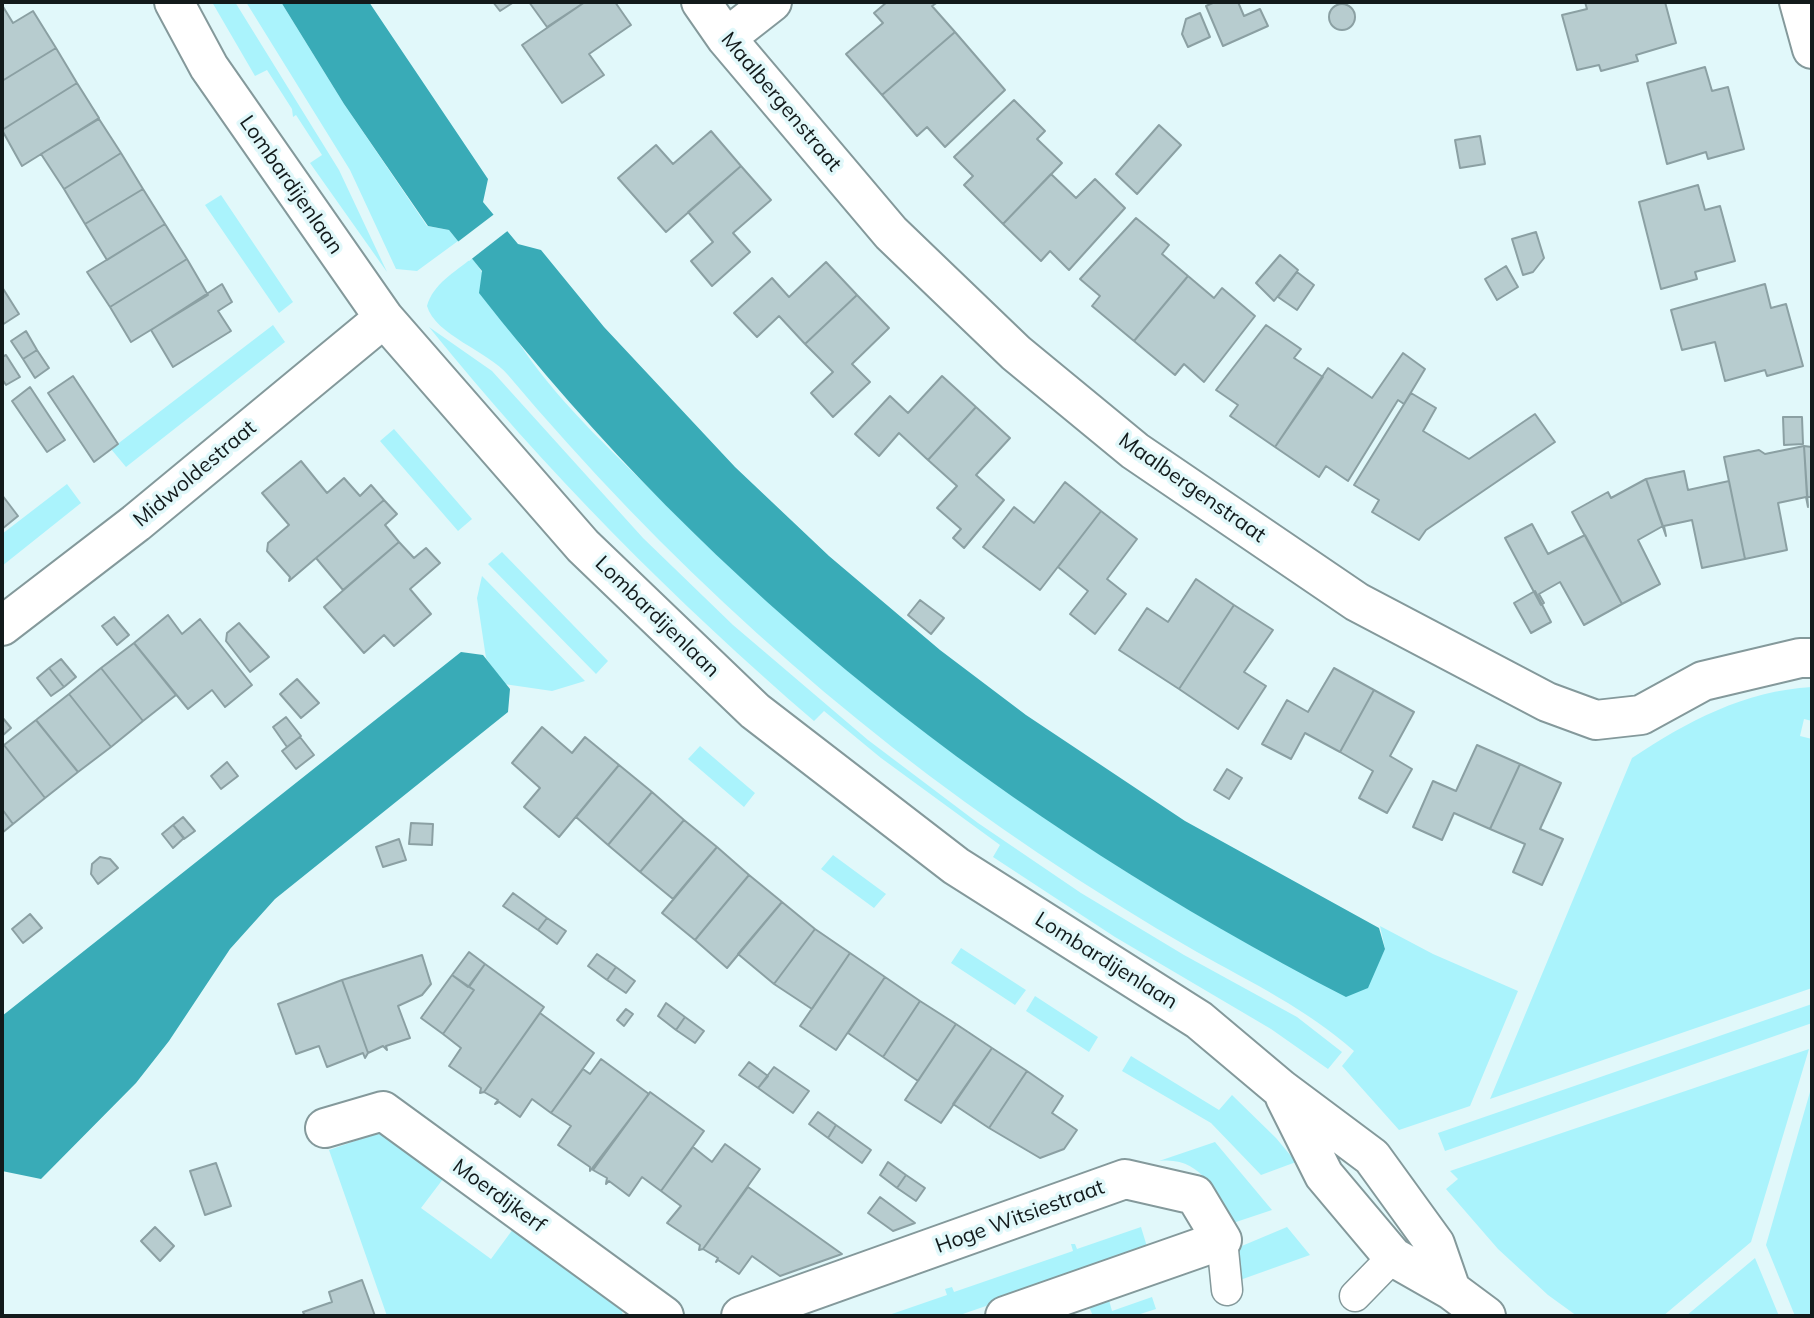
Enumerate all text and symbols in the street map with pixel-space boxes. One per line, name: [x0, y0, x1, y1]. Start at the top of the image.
street label: Maalbergenstraat: [715, 27, 847, 177]
street label: Lombardijenlaan: [234, 111, 348, 259]
street label: Midwoldestraat: [129, 415, 261, 533]
street label: Maalbergenstraat: [1114, 428, 1270, 548]
street label: Lombardijenlaan: [590, 551, 724, 683]
street label: Lombardijenlaan: [1030, 907, 1182, 1015]
street label: Moerdijkerf: [448, 1154, 550, 1238]
street label: Hoge Witsiestraat: [932, 1175, 1108, 1259]

